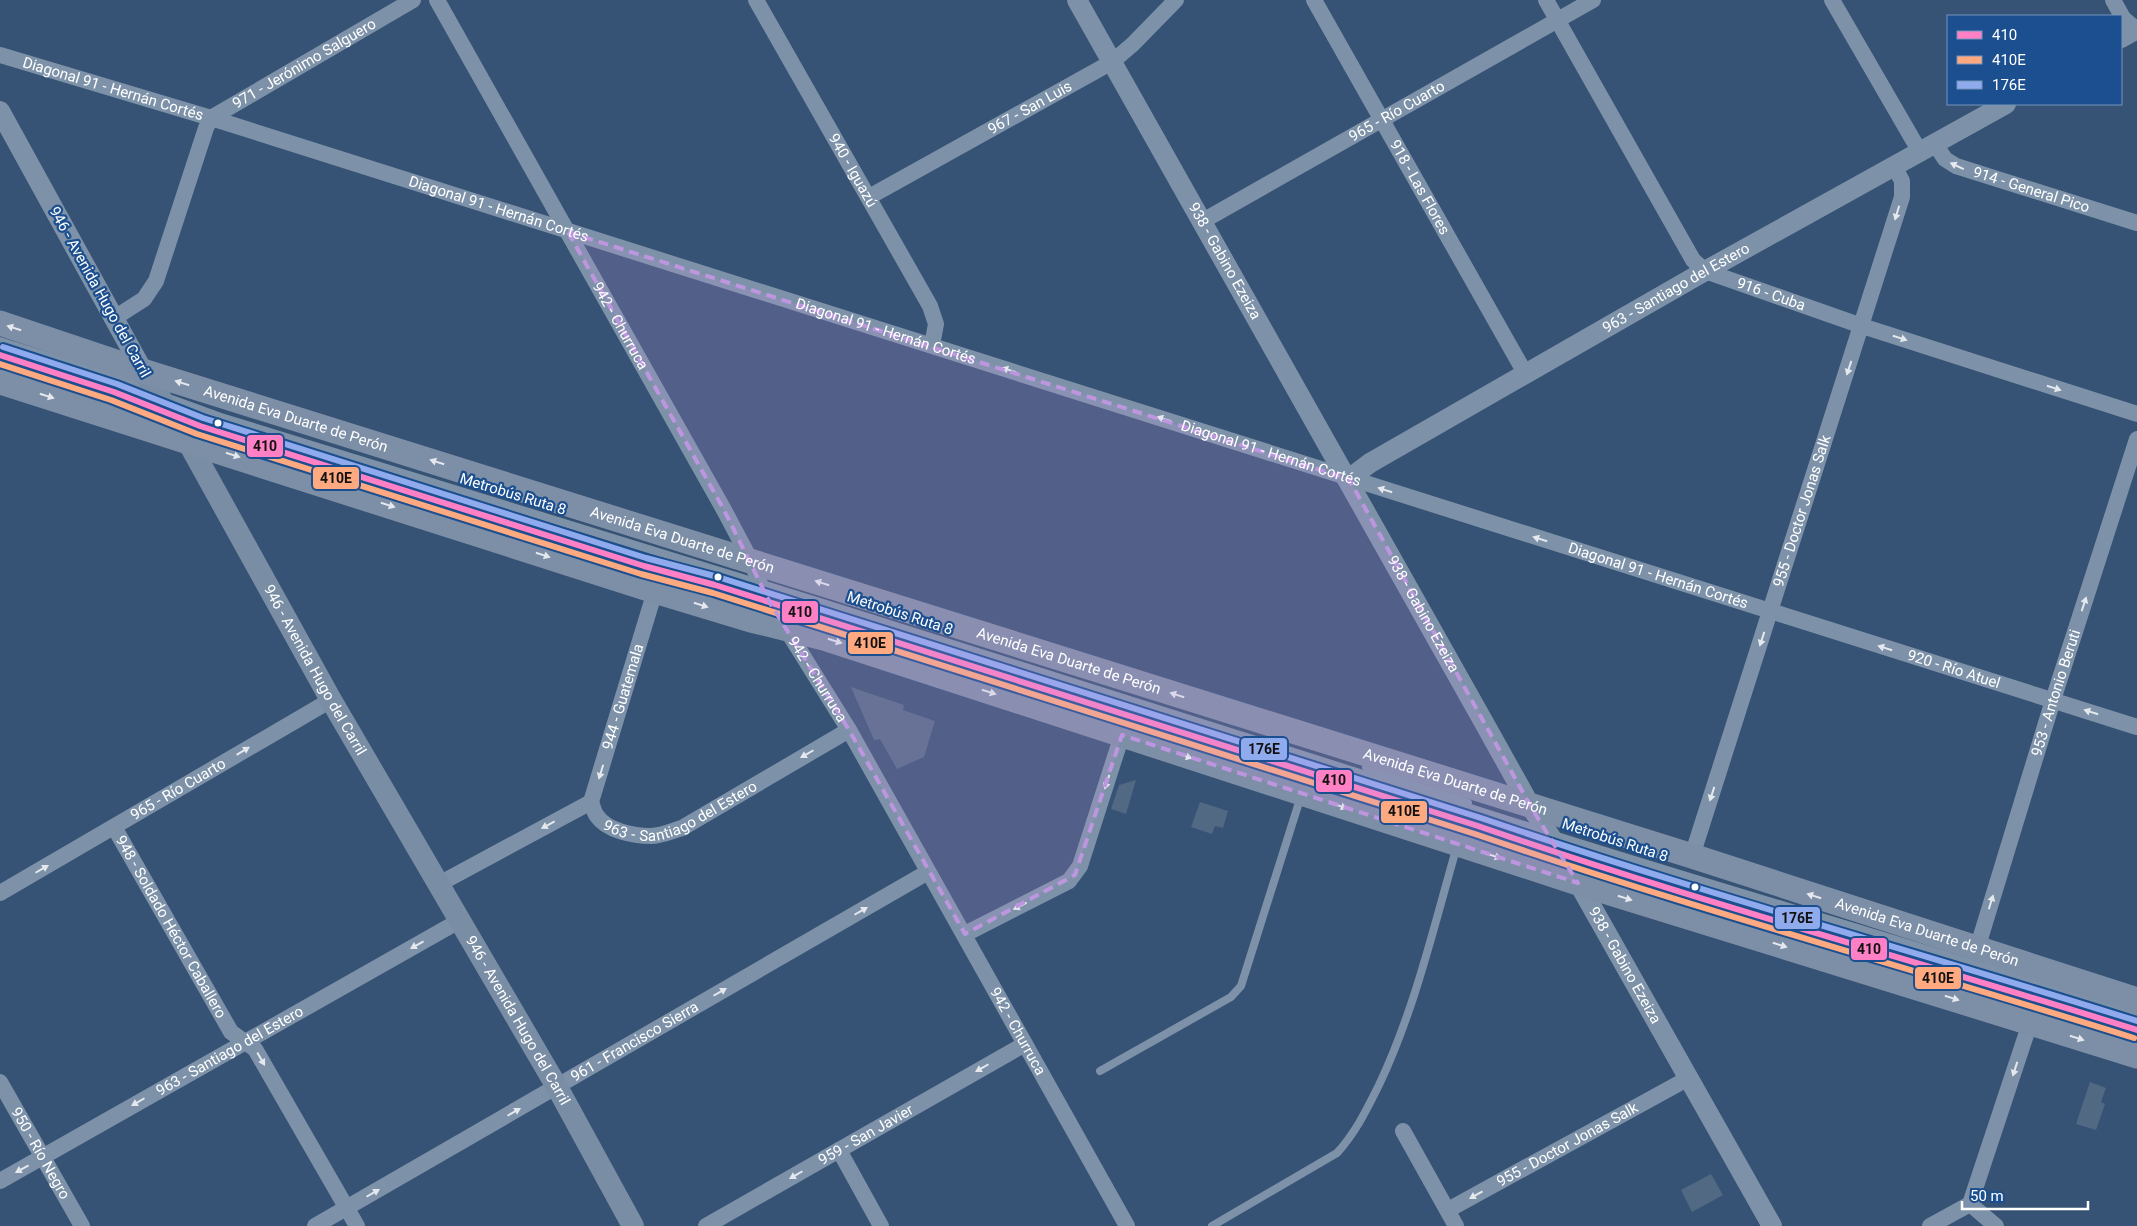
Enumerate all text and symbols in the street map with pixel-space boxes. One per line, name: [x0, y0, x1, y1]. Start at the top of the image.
street label: 971 - Jerónimo Salguero: [229, 15, 379, 112]
legend: [1947, 15, 2122, 105]
text: 410: [1992, 26, 2017, 44]
text: 410E: [1992, 51, 2026, 69]
street label: Diagonal 91 - Hernán Cortés: [21, 53, 206, 124]
text: 176E: [1992, 76, 2026, 94]
street label: 967 - San Luis: [985, 77, 1075, 138]
street label: 965 - Río Cuarto: [1346, 77, 1448, 145]
street label: 940 - Iguazú: [825, 130, 881, 210]
street label: 918 - Las Flores: [1386, 137, 1454, 238]
one-way arrow: [1950, 161, 1964, 169]
street label: 914 - General Pico: [1971, 163, 2092, 217]
street label: Diagonal 91 - Hernán Cortés: [407, 172, 591, 246]
street label: 938 - Gabino Ezeiza: [1185, 199, 1265, 323]
street label: 946 - Avenida Hugo del Carril: [45, 203, 155, 381]
one-way arrow: [1893, 205, 1901, 220]
street label: 963 - Santiago del Estero: [1599, 239, 1753, 337]
street label: 916 - Cuba: [1734, 274, 1808, 314]
street label: 942 - Churruca: [589, 279, 652, 373]
street label: Diagonal 91 - Hernán Cortés: [794, 295, 978, 368]
one-way arrow: [6, 324, 21, 332]
one-way arrow: [1892, 335, 1907, 343]
one-way arrow: [1844, 360, 1852, 375]
one-way arrow: [1001, 365, 1016, 373]
one-way arrow: [174, 378, 189, 386]
street label: Avenida Eva Duarte de Perón: [202, 382, 390, 456]
one-way arrow: [2047, 385, 2062, 392]
one-way arrow: [39, 393, 54, 401]
one-way arrow: [1156, 415, 1171, 423]
street label: Diagonal 91 - Hernán Cortés: [1179, 416, 1363, 490]
unlabelled marker: [213, 418, 223, 428]
street label: 955 - Doctor Jonas Salk: [1769, 432, 1835, 589]
line badge: 410: [246, 434, 284, 458]
text: 410: [253, 438, 277, 454]
one-way arrow: [226, 452, 241, 460]
one-way arrow: [430, 458, 445, 466]
line badge: 410E: [312, 466, 360, 490]
street label: Metrobús Ruta 8: [458, 469, 568, 519]
text: 410E: [320, 470, 352, 486]
one-way arrow: [1377, 486, 1392, 494]
one-way arrow: [381, 501, 396, 509]
street label: Avenida Eva Duarte de Perón: [588, 503, 777, 577]
one-way arrow: [1532, 535, 1547, 543]
street label: Diagonal 91 - Hernán Cortés: [1566, 539, 1750, 612]
one-way arrow: [535, 551, 550, 559]
street label: 938 - Gabino Ezeiza: [1383, 552, 1463, 676]
unlabelled marker: [713, 572, 723, 582]
one-way arrow: [814, 578, 829, 586]
street label: 946 - Avenida Hugo del Carril: [260, 582, 370, 758]
street label: Metrobús Ruta 8: [845, 587, 955, 639]
one-way arrow: [2080, 596, 2088, 611]
line badge: 410: [781, 600, 819, 624]
one-way arrow: [694, 601, 709, 609]
text: 410: [788, 604, 812, 620]
street label: Avenida Eva Duarte de Perón: [975, 624, 1163, 698]
street label: 953 - Antonio Beruti: [2027, 627, 2084, 758]
line badge: 410E: [847, 631, 894, 655]
one-way arrow: [1757, 632, 1765, 647]
street label: 942 - Churruca: [784, 633, 851, 726]
text: 410E: [854, 635, 886, 651]
one-way arrow: [828, 638, 843, 646]
street label: 944 - Guatemala: [598, 642, 647, 752]
one-way arrow: [1878, 643, 1893, 651]
street label: 920 - Río Atuel: [1905, 646, 2003, 692]
one-way arrow: [982, 689, 997, 696]
one-way arrow: [1169, 690, 1184, 698]
one-way arrow: [2083, 708, 2098, 716]
line badge: 176E: [1240, 737, 1288, 761]
text: 176E: [1248, 741, 1280, 757]
street label: Avenida Eva Duarte de Perón: [1361, 745, 1550, 819]
one-way arrow: [236, 747, 249, 756]
one-way arrow: [801, 750, 814, 759]
one-way arrow: [1178, 753, 1193, 760]
street label: 965 - Río Cuarto: [127, 754, 229, 824]
one-way arrow: [596, 764, 604, 779]
line badge: 410: [1315, 769, 1353, 793]
text: 410: [1322, 772, 1346, 788]
one-way arrow: [1103, 775, 1111, 790]
street label: 963 - Santiago del Estero: [600, 777, 760, 845]
one-way arrow: [1708, 786, 1716, 801]
line badge: 410E: [1380, 800, 1428, 824]
one-way arrow: [1332, 803, 1347, 810]
text: 410E: [1388, 803, 1420, 819]
street label: Metrobús Ruta 8: [1560, 814, 1670, 866]
one-way arrow: [541, 821, 556, 829]
street label: 948 - Soldado Héctor Caballero: [112, 832, 230, 1021]
one-way arrow: [1487, 853, 1502, 860]
one-way arrow: [36, 864, 49, 873]
unlabelled marker: [1690, 882, 1700, 892]
one-way arrow: [1807, 891, 1822, 899]
one-way arrow: [1617, 894, 1632, 902]
street label: Avenida Eva Duarte de Perón: [1833, 894, 2021, 970]
one-way arrow: [1988, 895, 1996, 910]
one-way arrow: [1013, 902, 1027, 910]
street label: 938 - Gabino Ezeiza: [1585, 904, 1665, 1027]
line badge: 176E: [1774, 906, 1821, 930]
one-way arrow: [855, 907, 868, 916]
text: 176E: [1781, 910, 1813, 926]
street label: 946 - Avenida Hugo del Carril: [462, 933, 574, 1108]
line badge: 410: [1850, 937, 1888, 961]
one-way arrow: [410, 940, 423, 949]
text: 410: [1857, 941, 1881, 957]
one-way arrow: [1773, 942, 1788, 950]
line badge: 410E: [1914, 966, 1962, 990]
text: 410E: [1922, 970, 1954, 986]
street label: 942 - Churruca: [986, 984, 1050, 1078]
one-way arrow: [714, 988, 727, 997]
one-way arrow: [1945, 994, 1960, 1002]
street label: 961 - Francisco Sierra: [568, 998, 702, 1085]
street label: 963 - Santiago del Estero: [153, 1002, 306, 1100]
one-way arrow: [2069, 1034, 2084, 1042]
one-way arrow: [256, 1052, 265, 1065]
one-way arrow: [2011, 1061, 2018, 1076]
one-way arrow: [975, 1064, 990, 1072]
one-way arrow: [132, 1098, 145, 1107]
street label: 955 - Doctor Jonas Salk: [1493, 1098, 1641, 1191]
street label: 959 - San Javier: [815, 1101, 916, 1169]
street label: 950 - Río Negro: [7, 1104, 74, 1202]
one-way arrow: [507, 1107, 520, 1116]
one-way arrow: [14, 1165, 29, 1173]
one-way arrow: [789, 1170, 802, 1179]
scale bar: [1962, 1178, 2088, 1210]
text: 50 m: [1970, 1187, 2004, 1205]
one-way arrow: [366, 1189, 379, 1198]
one-way arrow: [1469, 1190, 1482, 1199]

